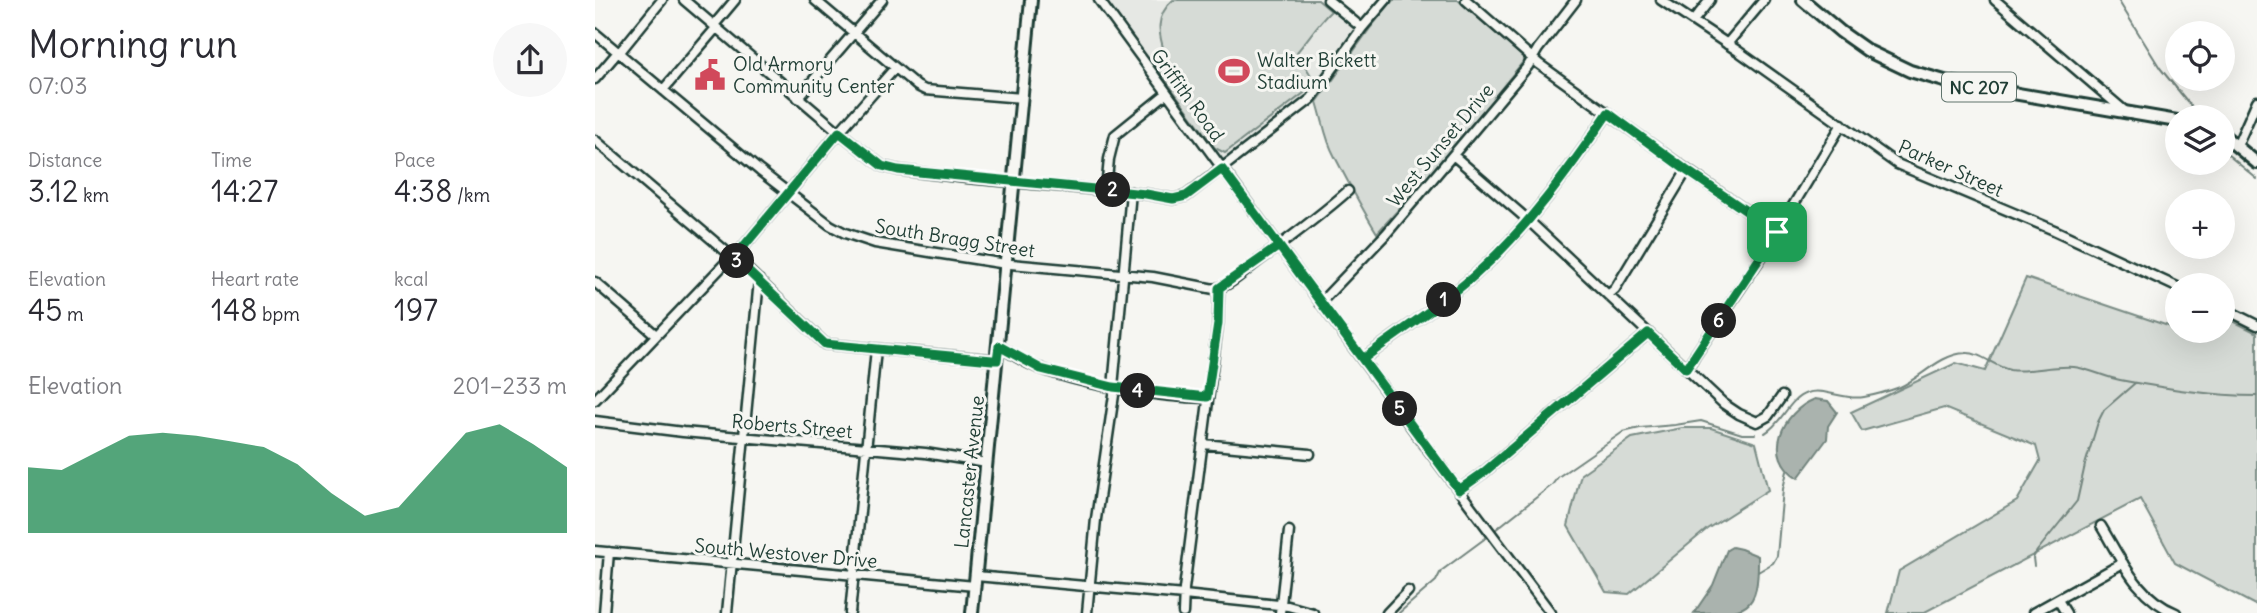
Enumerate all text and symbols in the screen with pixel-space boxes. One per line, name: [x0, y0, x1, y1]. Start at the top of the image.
text: Morning run: [28, 21, 238, 68]
map controls: [2165, 21, 2235, 343]
button: locate: [2165, 21, 2235, 91]
button: share: [493, 23, 567, 97]
street label: Griffith Road: [1146, 44, 1230, 146]
place label: Walter Bickett Stadium: [1257, 48, 1376, 94]
place label: Old Armory Community Center: [733, 52, 895, 98]
sports icon: Walter Bickett Stadium: [1217, 54, 1251, 88]
public building icon: Old Armory Community Center: [693, 58, 727, 92]
text: 07:03: [28, 71, 87, 100]
road number: NC 207: [1942, 72, 2016, 102]
street label: West Sunset Drive: [1381, 78, 1499, 212]
button: layers: [2165, 105, 2235, 175]
street label: Parker Street: [1895, 134, 2007, 202]
text: Distance: [28, 148, 102, 172]
text: Time: [211, 148, 252, 172]
text: Pace: [394, 148, 435, 172]
text: 3.12: [28, 172, 78, 210]
text: 14:27: [211, 172, 278, 210]
text: 4:38: [394, 172, 452, 210]
pin: 2: [1095, 172, 1131, 208]
text: 2: [1107, 177, 1118, 201]
text: km: [78, 183, 109, 207]
text: /km: [452, 183, 490, 207]
button: +: [2165, 189, 2235, 259]
pin: [1747, 202, 1807, 262]
icon: arrive: [1758, 213, 1796, 251]
street label: South Bragg Street: [873, 214, 1037, 262]
pin: 3: [719, 244, 755, 278]
text: 3: [731, 248, 742, 272]
text: Elevation: [28, 267, 106, 291]
text: Heart rate: [211, 267, 299, 291]
text: kcal: [394, 267, 428, 291]
button: −: [2165, 273, 2235, 343]
pin: 1: [1427, 282, 1461, 318]
text: 1: [1440, 287, 1447, 311]
text: 45: [28, 291, 63, 329]
text: 148: [211, 291, 258, 329]
text: 197: [394, 291, 438, 329]
text: m: [63, 302, 84, 326]
text: bpm: [258, 302, 300, 326]
pin: 6: [1701, 304, 1737, 338]
text: 6: [1713, 308, 1724, 332]
text: Elevation: [28, 371, 122, 400]
text: 201–233 m: [453, 371, 567, 400]
pin: 4: [1121, 374, 1155, 408]
text: 4: [1132, 378, 1143, 402]
pin: 5: [1383, 392, 1417, 426]
street label: Lancaster Avenue: [949, 394, 989, 550]
text: 5: [1394, 396, 1405, 420]
street label: Roberts Street: [730, 409, 854, 443]
street label: South Westover Drive: [694, 533, 878, 573]

